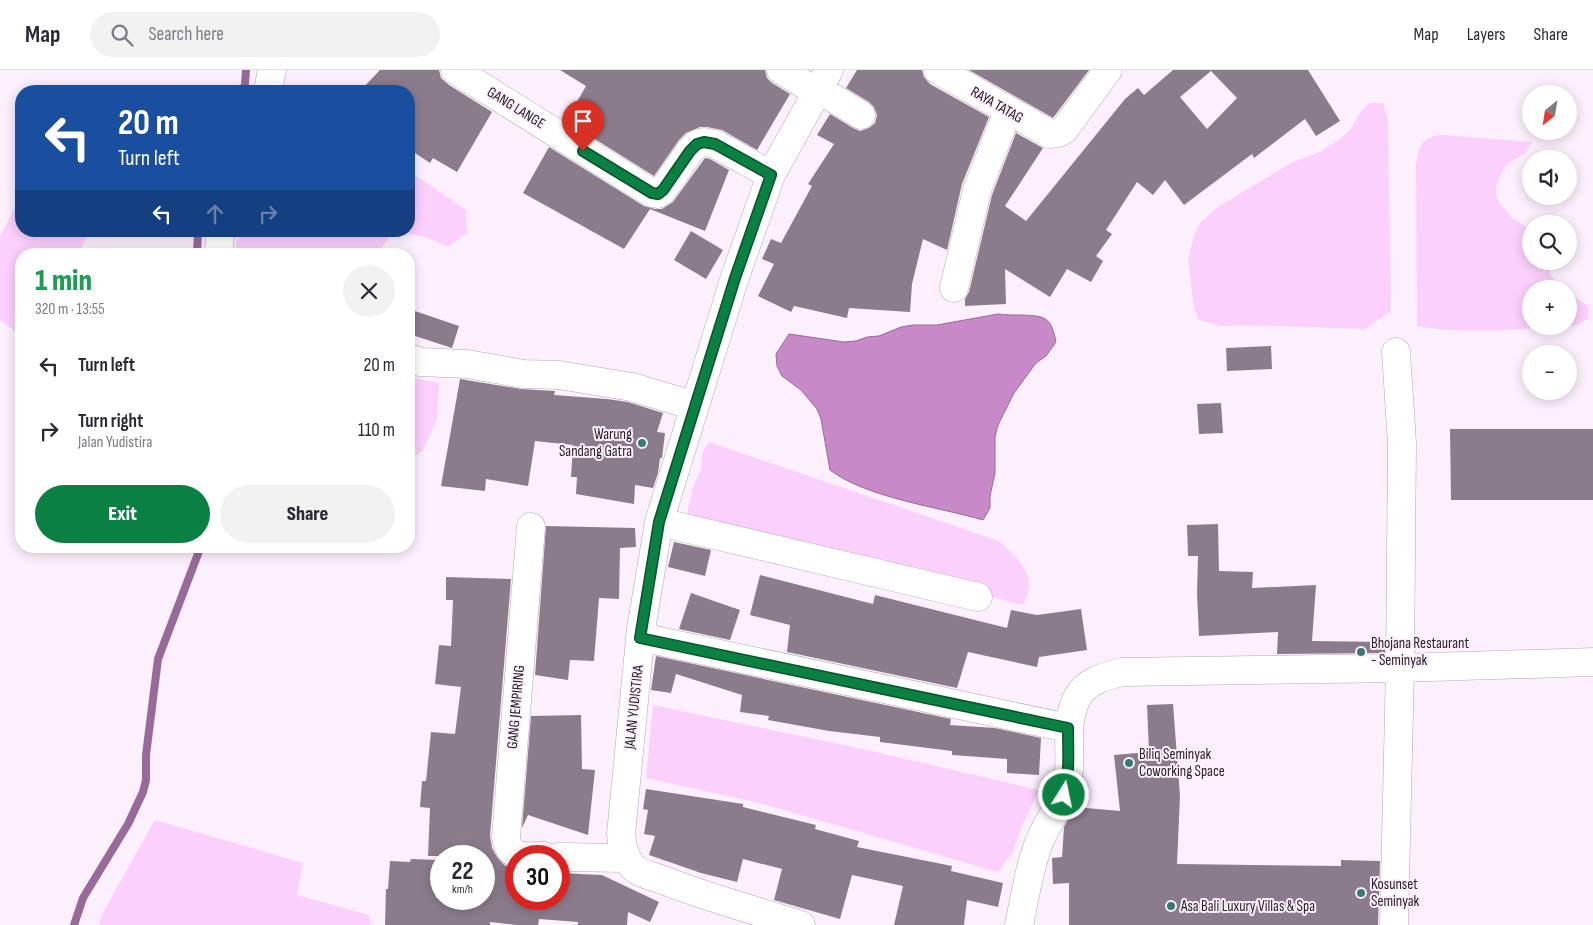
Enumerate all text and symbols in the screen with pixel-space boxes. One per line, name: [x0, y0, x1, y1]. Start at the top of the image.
search box: [90, 12, 440, 57]
text: Map: [25, 20, 60, 49]
icon: search: [108, 21, 136, 49]
text: Search here: [148, 23, 224, 46]
text: Map: [1414, 24, 1439, 45]
text: Layers: [1467, 24, 1506, 45]
text: Share: [1534, 24, 1568, 45]
street label: RAYA TATAG: [967, 82, 1027, 128]
street label: GANG LANGE: [483, 83, 549, 133]
north arrow: [1522, 85, 1578, 140]
map controls: [1522, 85, 1577, 400]
pin: [562, 100, 604, 151]
text: 20 m: [118, 102, 179, 145]
icon: left: [35, 105, 100, 170]
icon: arrive: [569, 107, 597, 135]
text: Turn left: [118, 145, 180, 172]
button: sound: [1522, 150, 1577, 205]
icon: left: [148, 200, 176, 228]
icon: ahead: [201, 200, 229, 228]
icon: right: [254, 200, 282, 228]
button: search: [1522, 215, 1577, 270]
text: 1 min: [35, 263, 92, 299]
button: close: [343, 265, 395, 317]
button: +: [1522, 280, 1577, 335]
text: 320 m · 13:55: [35, 300, 105, 319]
button: −: [1522, 345, 1577, 400]
icon: left: [35, 352, 63, 380]
text: Turn left: [78, 354, 135, 377]
text: 20 m: [363, 354, 395, 377]
text: Turn right: [78, 410, 143, 433]
icon: right: [35, 417, 63, 445]
text: 110 m: [358, 419, 395, 442]
place label: Warung Sandang Gatra: [559, 425, 632, 461]
text: Jalan Yudistira: [78, 433, 152, 452]
marker: Warung Sandang Gatra: [636, 437, 648, 449]
button: Exit: [35, 485, 210, 543]
button: Share: [220, 485, 395, 543]
place label: Bhojana Restaurant - Seminyak: [1371, 634, 1469, 670]
marker: Bhojana Restaurant - Seminyak: [1355, 646, 1367, 658]
street label: JALAN YUDISTIRA: [620, 663, 648, 751]
street label: GANG JEMPIRING: [503, 664, 529, 750]
place label: Biliq Seminyak Coworking Space: [1139, 745, 1225, 781]
marker: Biliq Seminyak Coworking Space: [1123, 757, 1135, 769]
position arrow: [1037, 768, 1089, 820]
speed limit sign: 30: [505, 845, 570, 910]
text: 22: [452, 856, 473, 887]
place label: Kosunset Seminyak: [1371, 875, 1420, 911]
text: km/h: [452, 882, 473, 897]
marker: Kosunset Seminyak: [1355, 887, 1367, 899]
place label: Asa Bali Luxury Villas & Spa: [1180, 897, 1315, 916]
marker: Asa Bali Luxury Villas & Spa: [1165, 900, 1177, 912]

